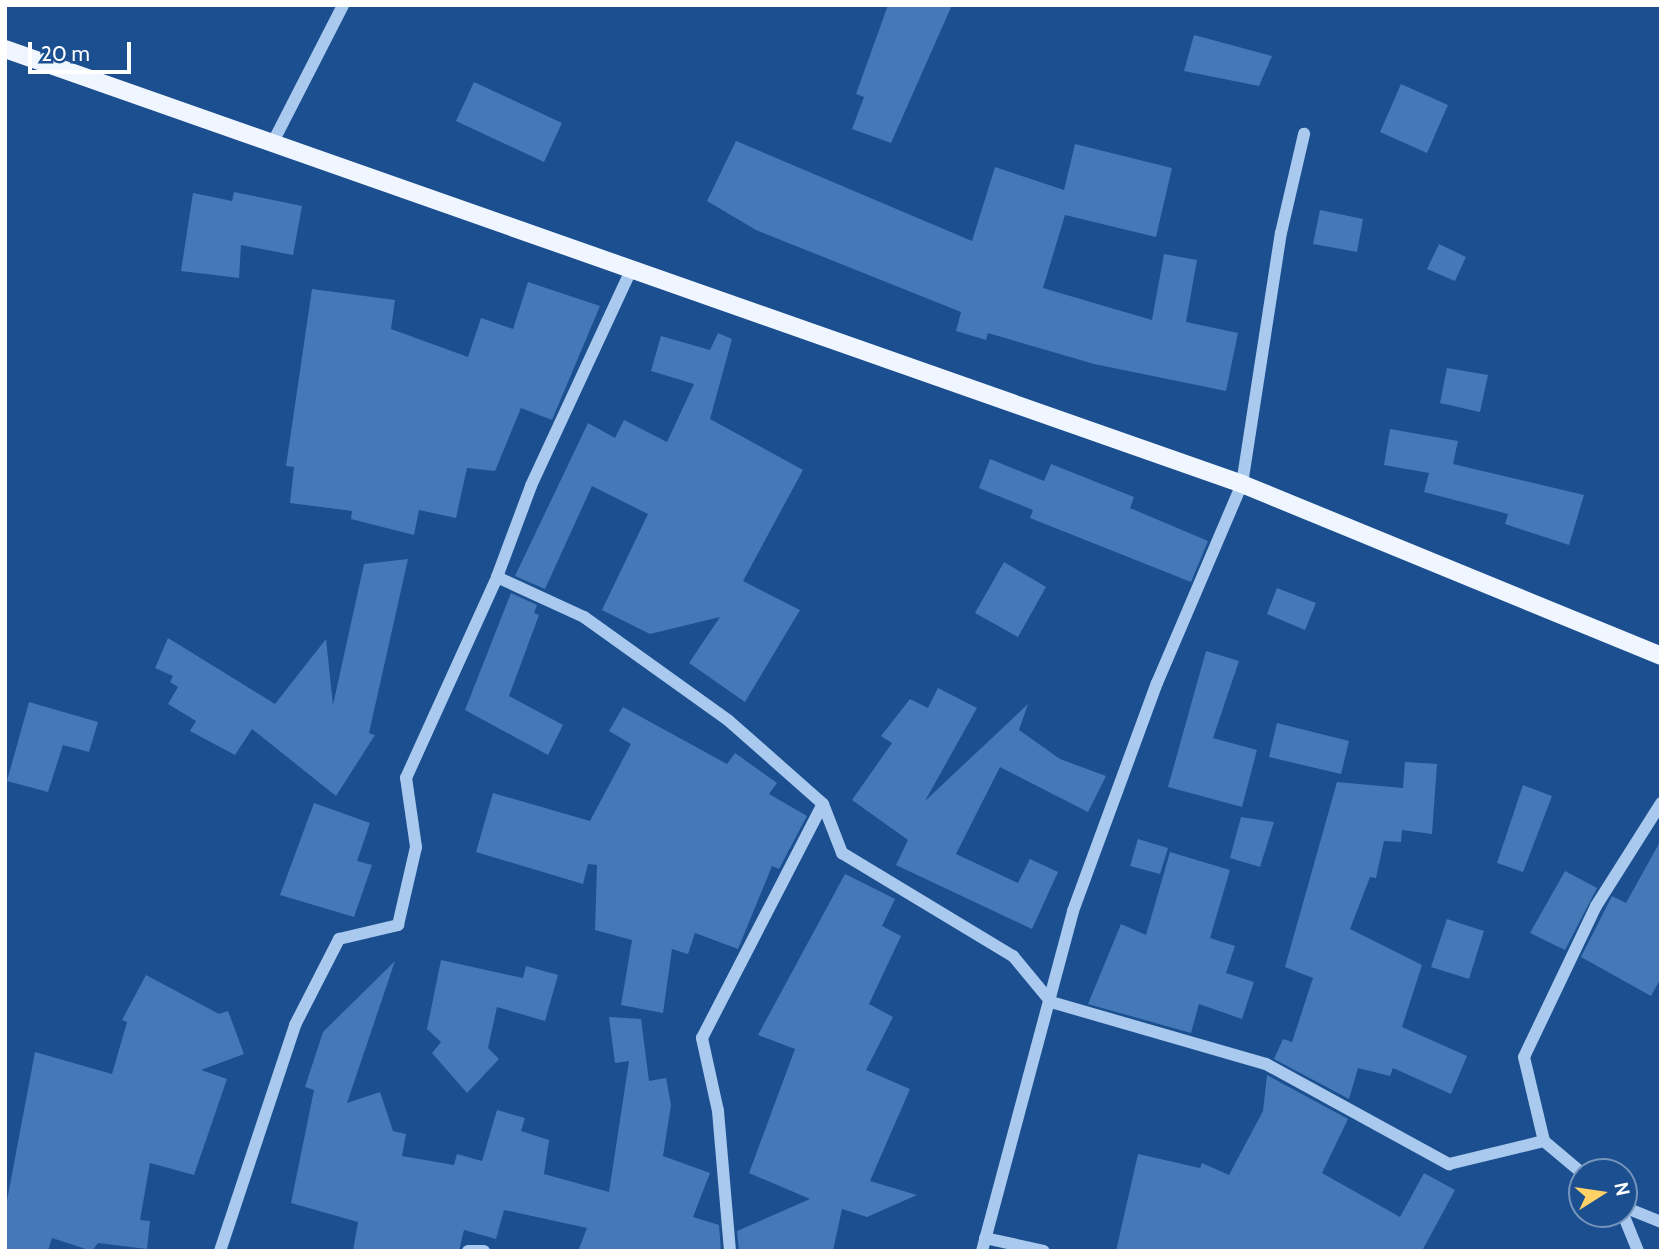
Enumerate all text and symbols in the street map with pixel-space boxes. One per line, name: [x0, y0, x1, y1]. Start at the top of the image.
scale bar: [32, 28, 135, 72]
text: 20 m: [41, 41, 90, 66]
north arrow: [1568, 1158, 1638, 1228]
text: N: [1609, 1180, 1635, 1198]

